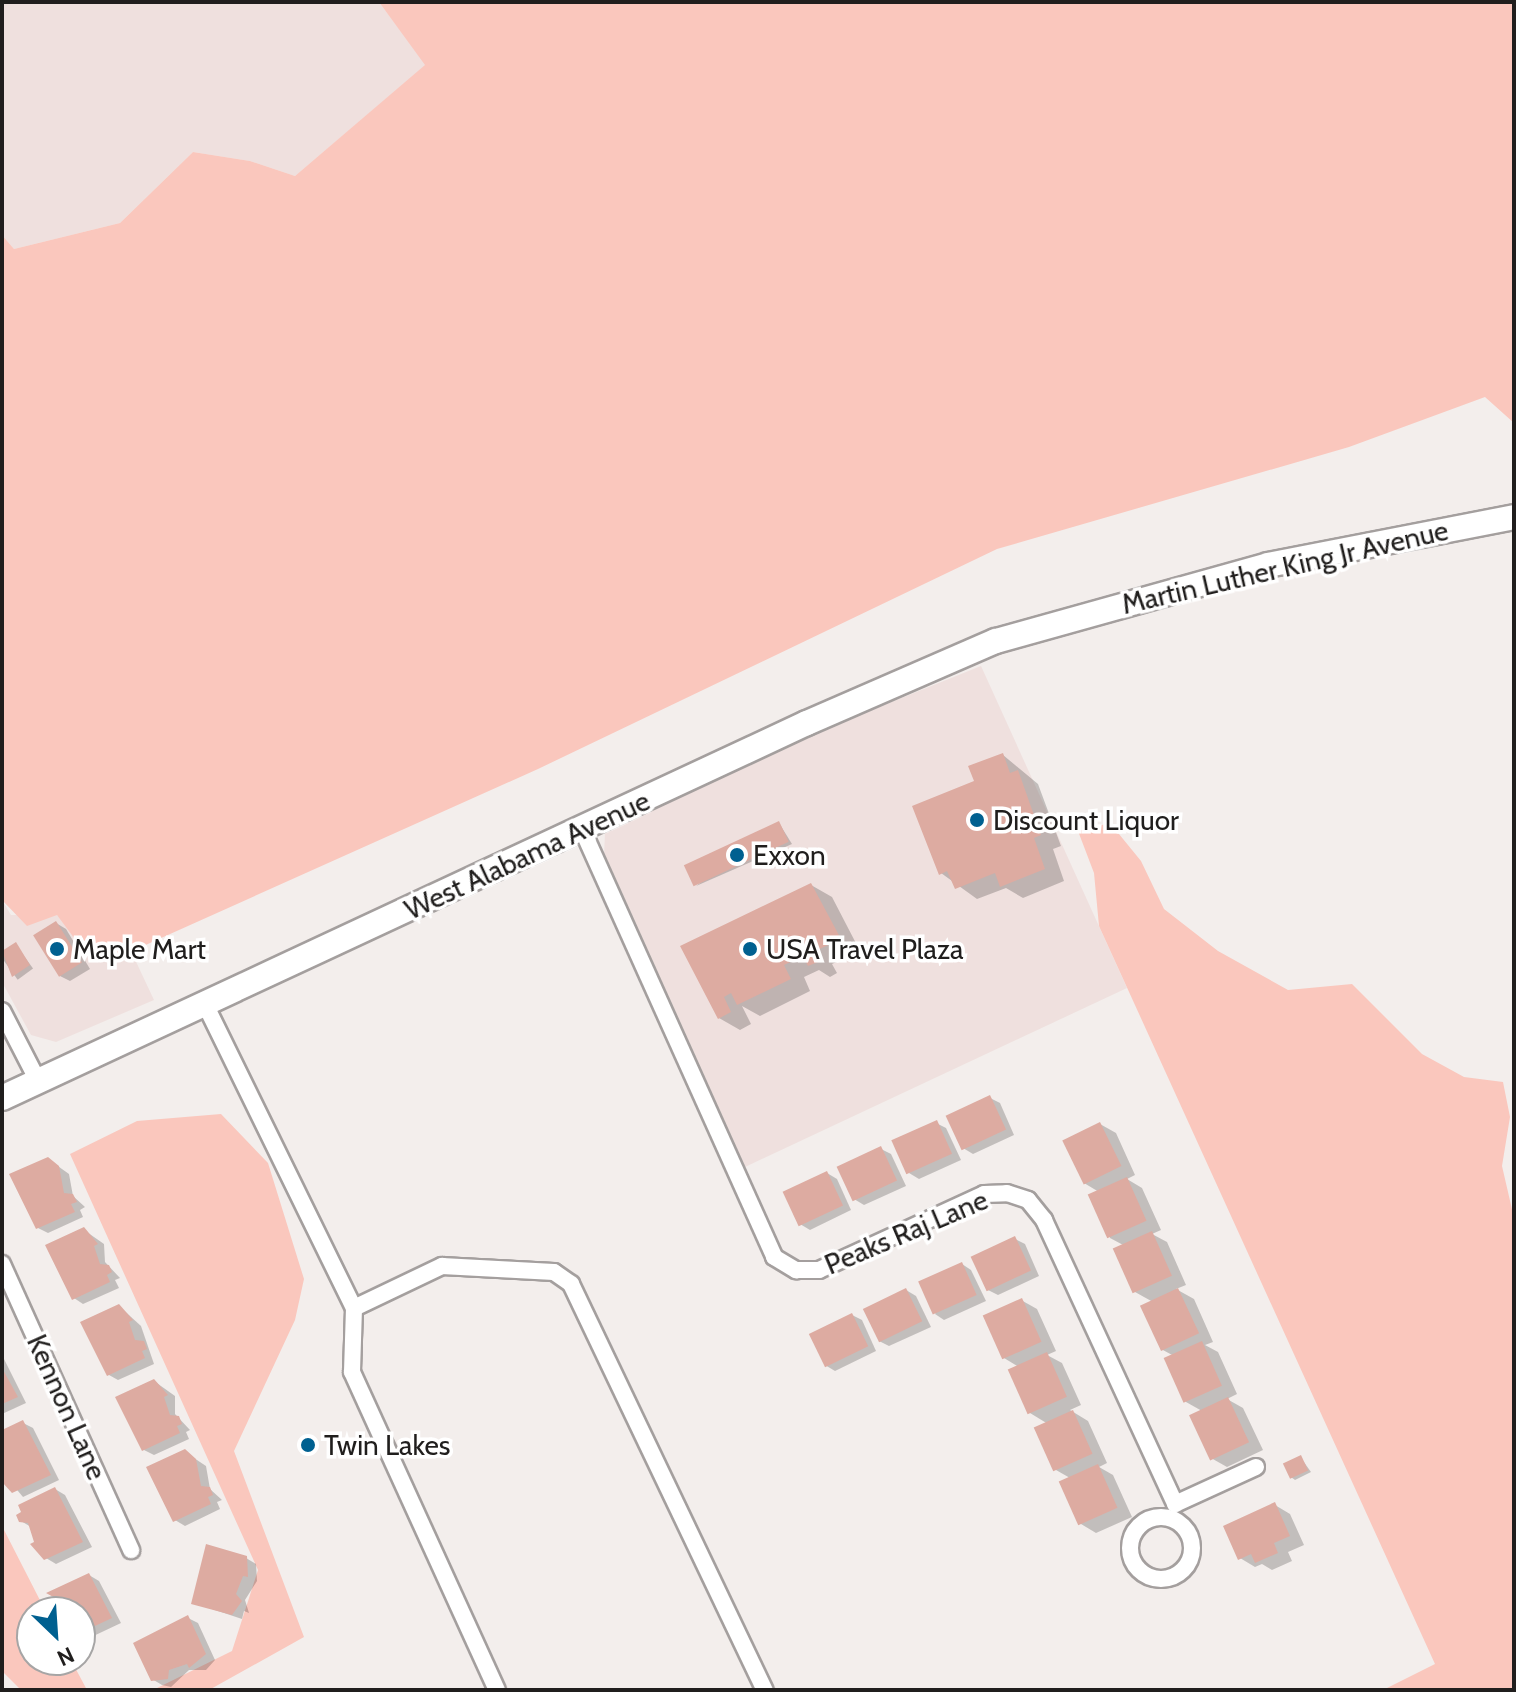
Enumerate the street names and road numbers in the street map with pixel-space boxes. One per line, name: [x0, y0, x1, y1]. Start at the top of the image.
street label: Martin Luther King Jr Avenue: [1119, 513, 1451, 621]
street label: West Alabama Avenue: [399, 784, 655, 926]
street label: Peaks Raj Lane: [819, 1183, 993, 1281]
street label: Kennon Lane: [20, 1329, 114, 1485]

